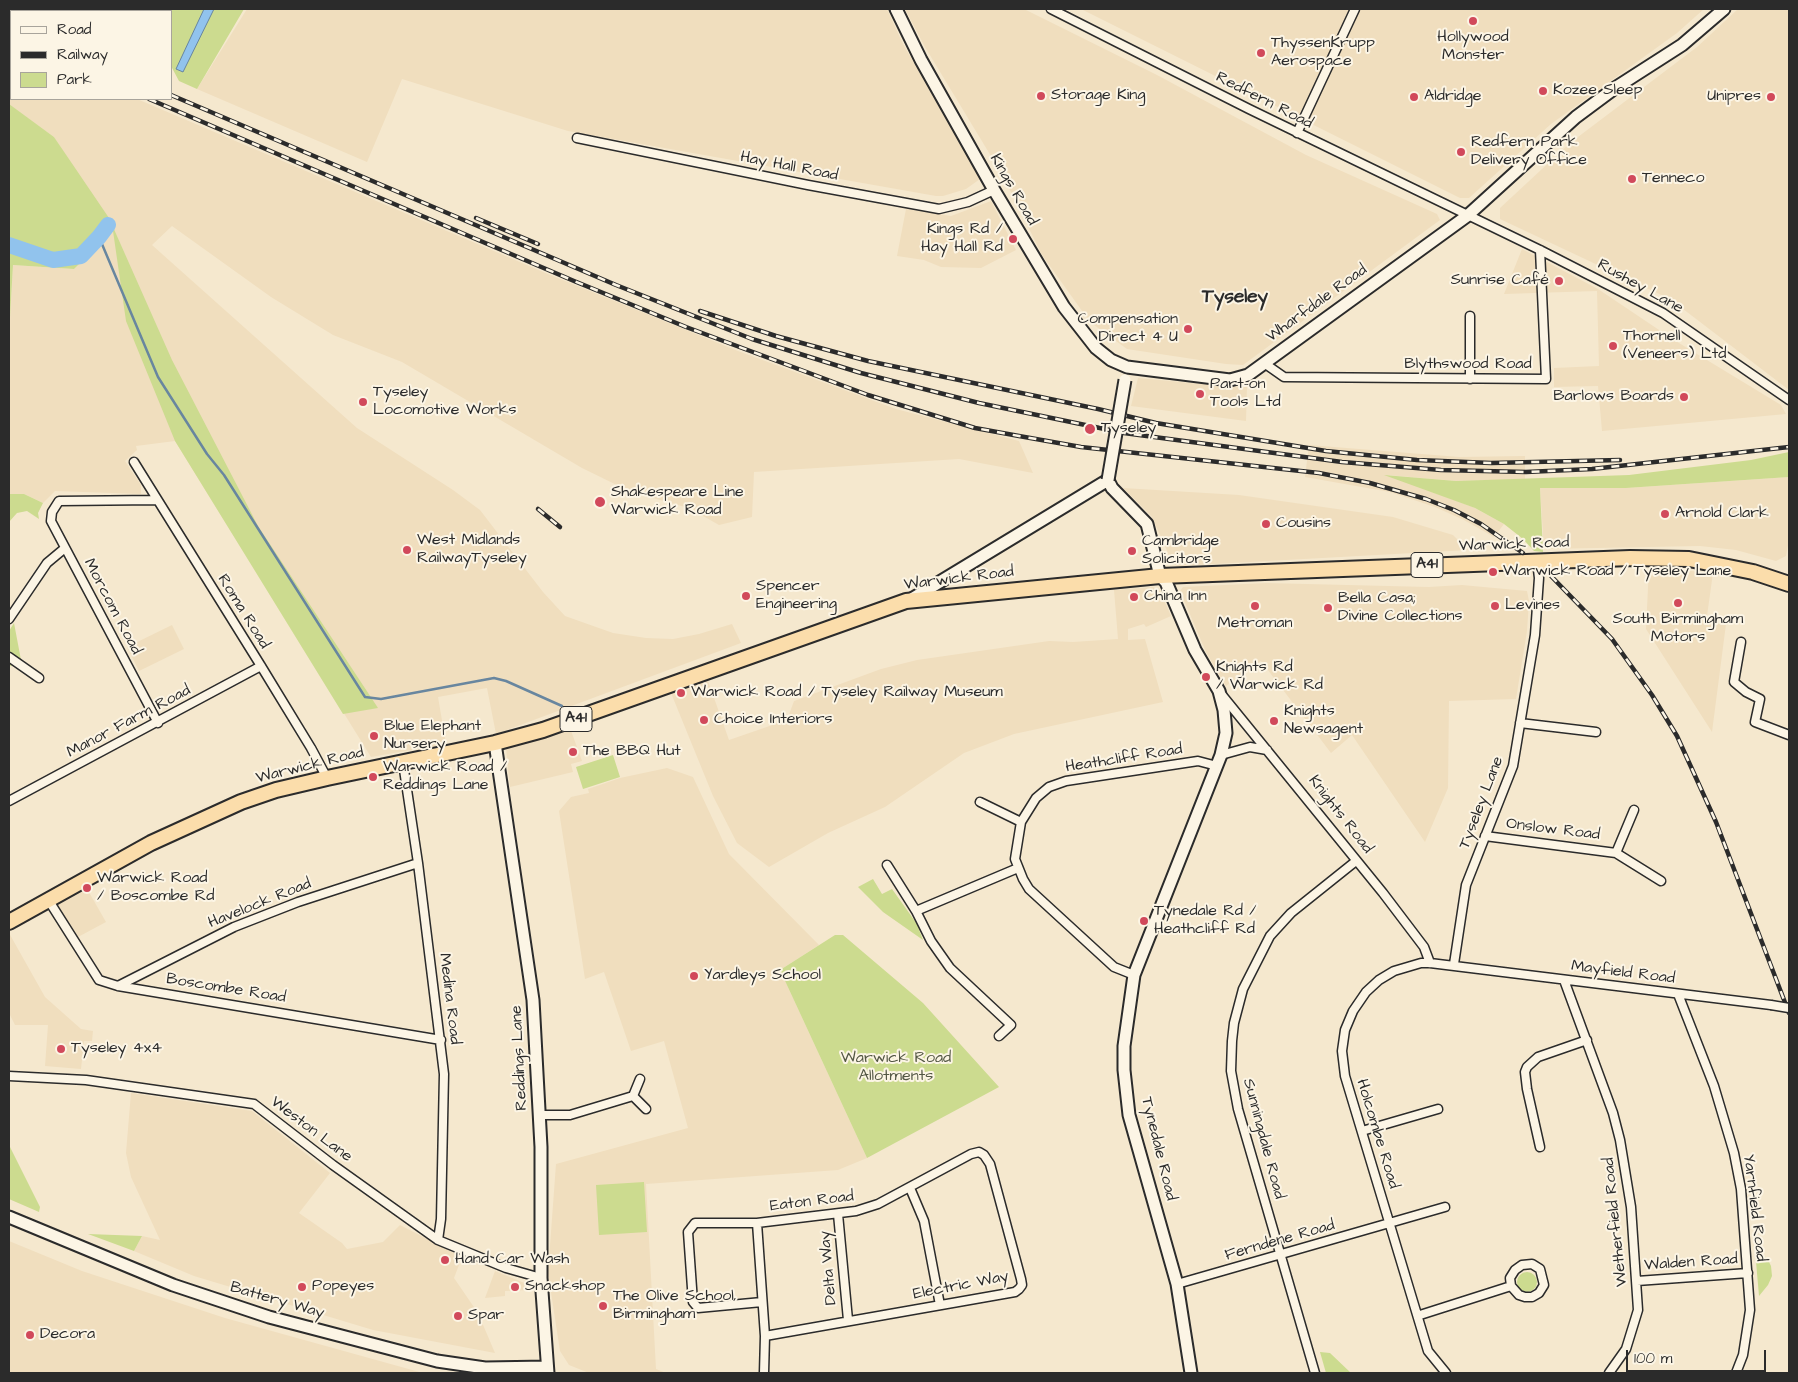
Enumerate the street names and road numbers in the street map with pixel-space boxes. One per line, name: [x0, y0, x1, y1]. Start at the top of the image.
street label: Redfern Road: [1212, 68, 1316, 134]
street label: Hay Hall Road: [739, 148, 839, 186]
street label: Kings Road: [985, 151, 1041, 229]
street label: Rushey Lane: [1594, 256, 1686, 318]
street label: Wharfdale Road: [1263, 261, 1371, 347]
street label: Blythswood Road: [1404, 355, 1532, 375]
street label: Warwick Road: [1458, 533, 1570, 557]
road number: A41: [1411, 552, 1443, 578]
street label: Morcom Road: [79, 556, 145, 658]
street label: Warwick Road: [903, 563, 1015, 595]
street label: Roma Road: [213, 571, 273, 653]
street label: Manor Farm Road: [64, 681, 194, 763]
road number: A41: [560, 706, 592, 732]
street label: Heathcliff Road: [1064, 740, 1184, 778]
street label: Warwick Road: [254, 743, 366, 789]
street label: Tyseley Lane: [1456, 754, 1508, 852]
street label: Knights Road: [1304, 772, 1376, 858]
street label: Onslow Road: [1505, 815, 1601, 845]
street label: Havelock Road: [206, 875, 314, 933]
street label: Medina Road: [434, 952, 464, 1046]
street label: Mayfield Road: [1570, 957, 1676, 989]
street label: Boscombe Road: [165, 970, 287, 1008]
street label: Reddings Lane: [508, 1005, 532, 1111]
street label: Sunningdale Road: [1238, 1077, 1288, 1201]
street label: Holcombe Road: [1351, 1077, 1403, 1191]
street label: Weston Lane: [266, 1093, 356, 1167]
street label: Tynedale Road: [1136, 1095, 1180, 1203]
street label: Yarnfield Road: [1738, 1153, 1770, 1263]
street label: Wetherfield Road: [1600, 1156, 1632, 1288]
street label: Eaton Road: [769, 1187, 855, 1217]
street label: Ferndene Road: [1223, 1216, 1337, 1266]
street label: Delta Way: [816, 1230, 842, 1306]
street label: Walden Road: [1644, 1250, 1738, 1276]
street label: Electric Way: [912, 1267, 1010, 1305]
street label: Battery Way: [228, 1278, 326, 1324]

